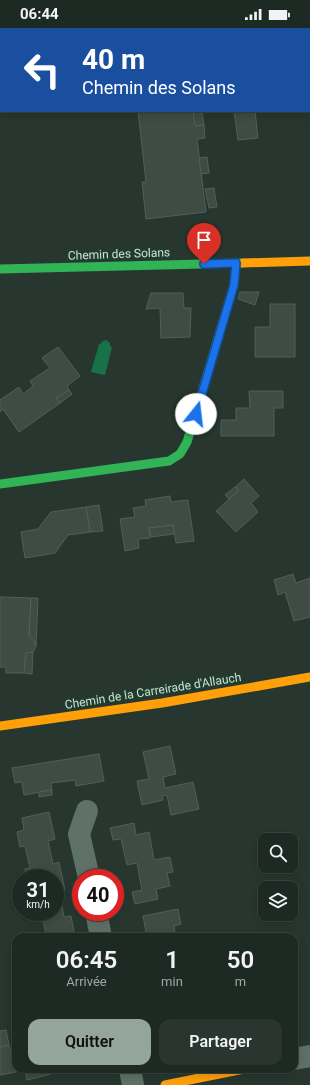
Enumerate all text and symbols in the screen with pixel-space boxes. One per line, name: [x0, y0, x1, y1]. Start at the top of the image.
text: 06:44: [20, 5, 59, 23]
text: 40 m: [82, 43, 145, 76]
icon: left: [16, 44, 68, 96]
text: Chemin des Solans: [82, 77, 236, 98]
pin: [187, 223, 221, 264]
icon: arrive: [193, 229, 215, 251]
street label: Chemin des Solans: [68, 245, 170, 263]
position arrow: [175, 393, 217, 435]
street label: Chemin de la Carreirade d'Allauch: [64, 670, 242, 712]
map controls: [258, 833, 298, 921]
button: search: [258, 833, 298, 873]
speed limit sign: 40: [72, 869, 124, 921]
text: 31: [27, 878, 49, 902]
button: layers: [258, 881, 298, 921]
text: km/h: [26, 899, 50, 910]
text: 06:45: [56, 946, 117, 974]
text: 1: [165, 946, 179, 974]
text: 50: [227, 946, 254, 974]
text: Arrivée: [66, 974, 107, 989]
text: min: [161, 974, 183, 989]
text: m: [235, 974, 246, 989]
button: Quitter: [28, 1019, 151, 1065]
button: Partager: [159, 1019, 282, 1065]

